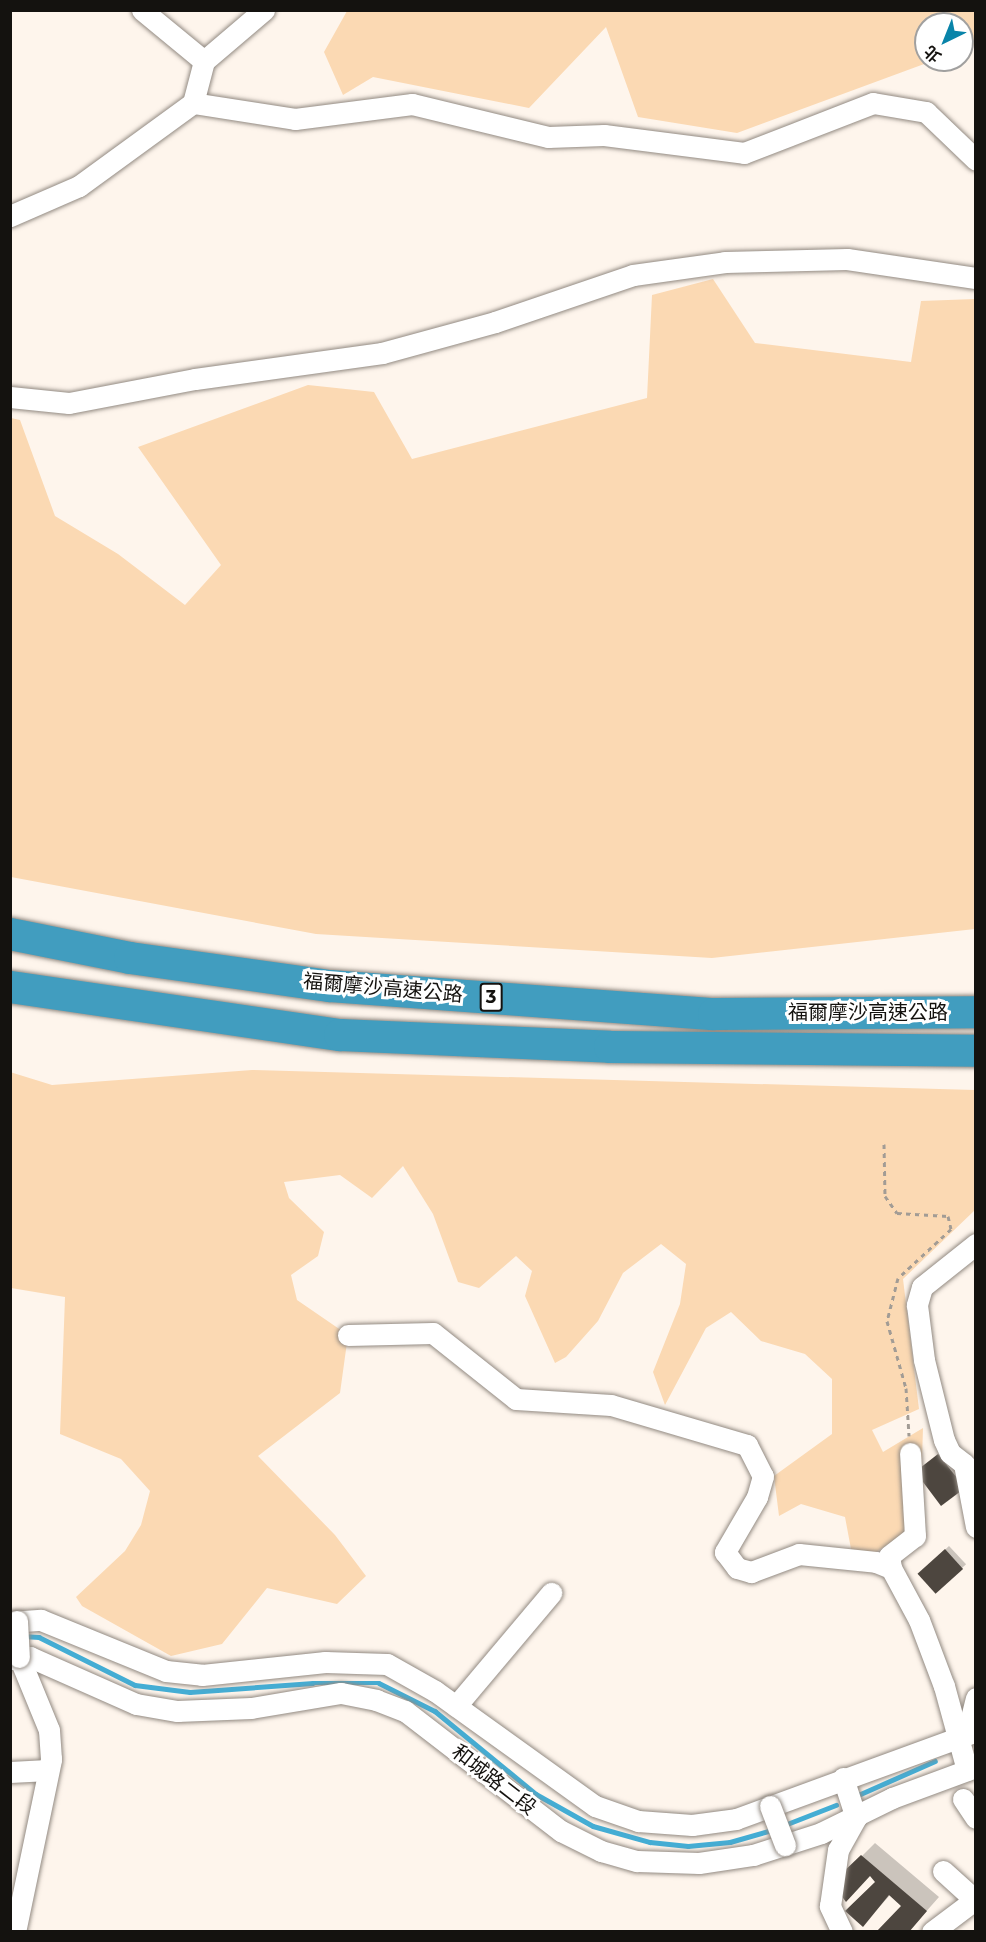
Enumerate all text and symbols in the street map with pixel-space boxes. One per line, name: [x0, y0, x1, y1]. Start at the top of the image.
north arrow: [914, 12, 974, 72]
text: 北: [920, 42, 945, 66]
street label: 福爾摩沙高速公路: [302, 969, 464, 1007]
road number: 3: [479, 982, 503, 1012]
street label: 福爾摩沙高速公路: [788, 1000, 948, 1024]
street label: 和城路二段: [447, 1740, 541, 1820]

